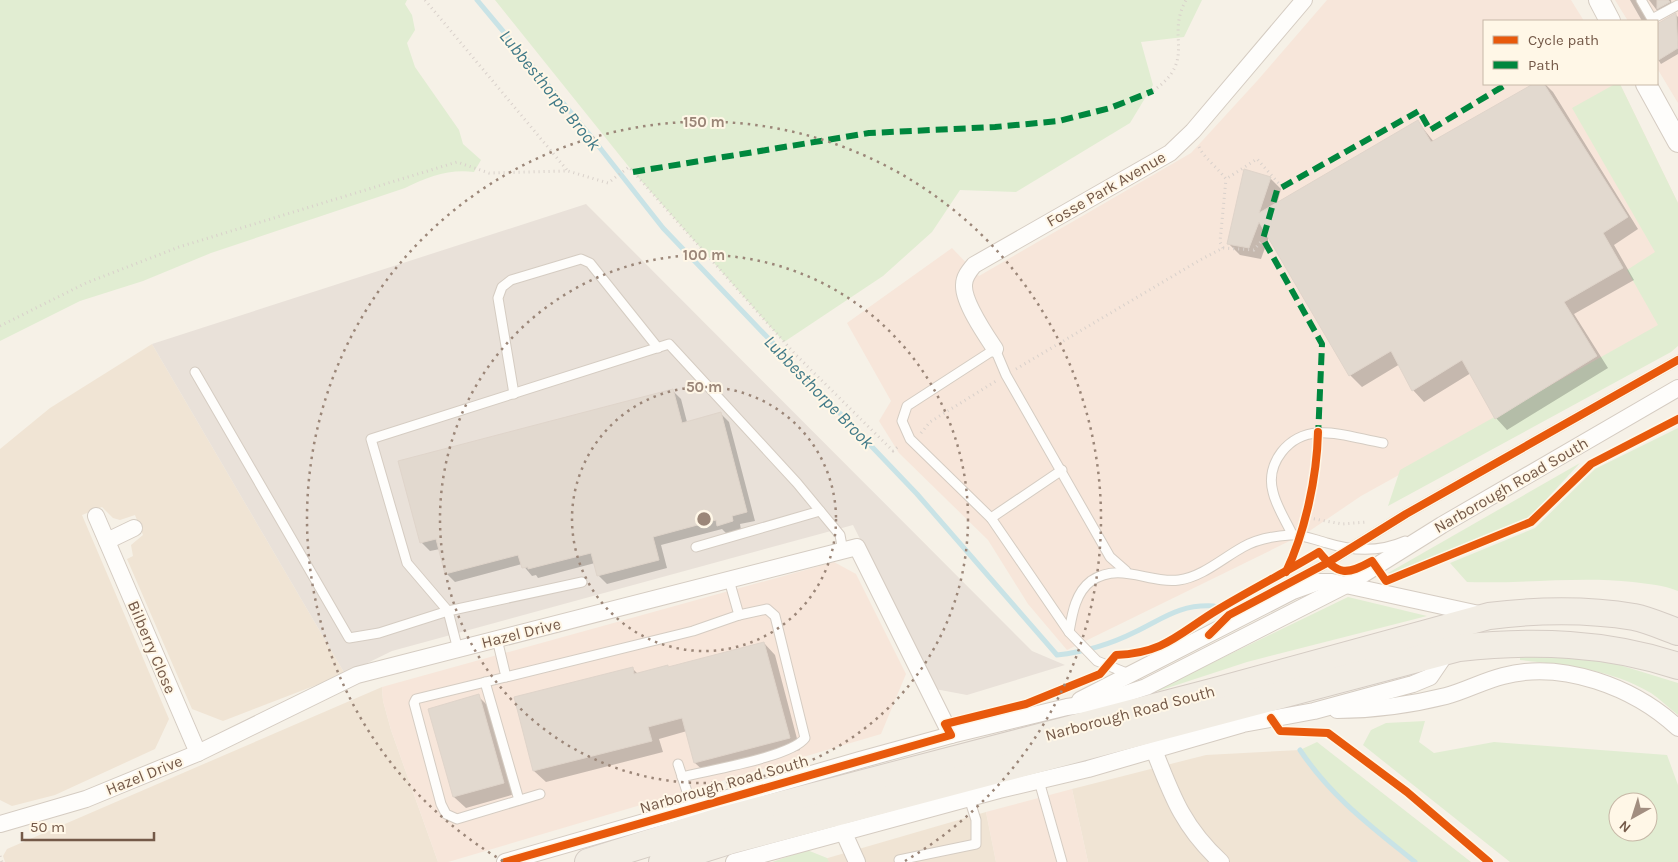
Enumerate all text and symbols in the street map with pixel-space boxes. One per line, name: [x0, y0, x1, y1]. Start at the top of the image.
legend: [1483, 20, 1658, 85]
water label: Lubbesthorpe Brook: [495, 25, 606, 155]
text: Cycle path: [1528, 31, 1599, 49]
text: Path: [1528, 56, 1559, 74]
text: 150 m: [683, 113, 725, 131]
street label: Fosse Park Avenue: [1043, 147, 1169, 231]
text: 100 m: [683, 246, 725, 264]
water label: Lubbesthorpe Brook: [759, 331, 879, 454]
text: 50 m: [686, 378, 722, 396]
street label: Narborough Road South: [1431, 433, 1591, 537]
centre of rings: [695, 510, 713, 528]
street label: Bilberry Close: [124, 598, 180, 696]
street label: Hazel Drive: [479, 614, 563, 652]
street label: Narborough Road South: [1043, 681, 1217, 745]
street label: Hazel Drive: [103, 751, 185, 799]
street label: Narborough Road South: [637, 751, 811, 817]
north arrow: [1608, 792, 1658, 842]
scale bar: [22, 810, 155, 842]
text: N: [1616, 817, 1634, 836]
text: 50 m: [30, 818, 65, 836]

